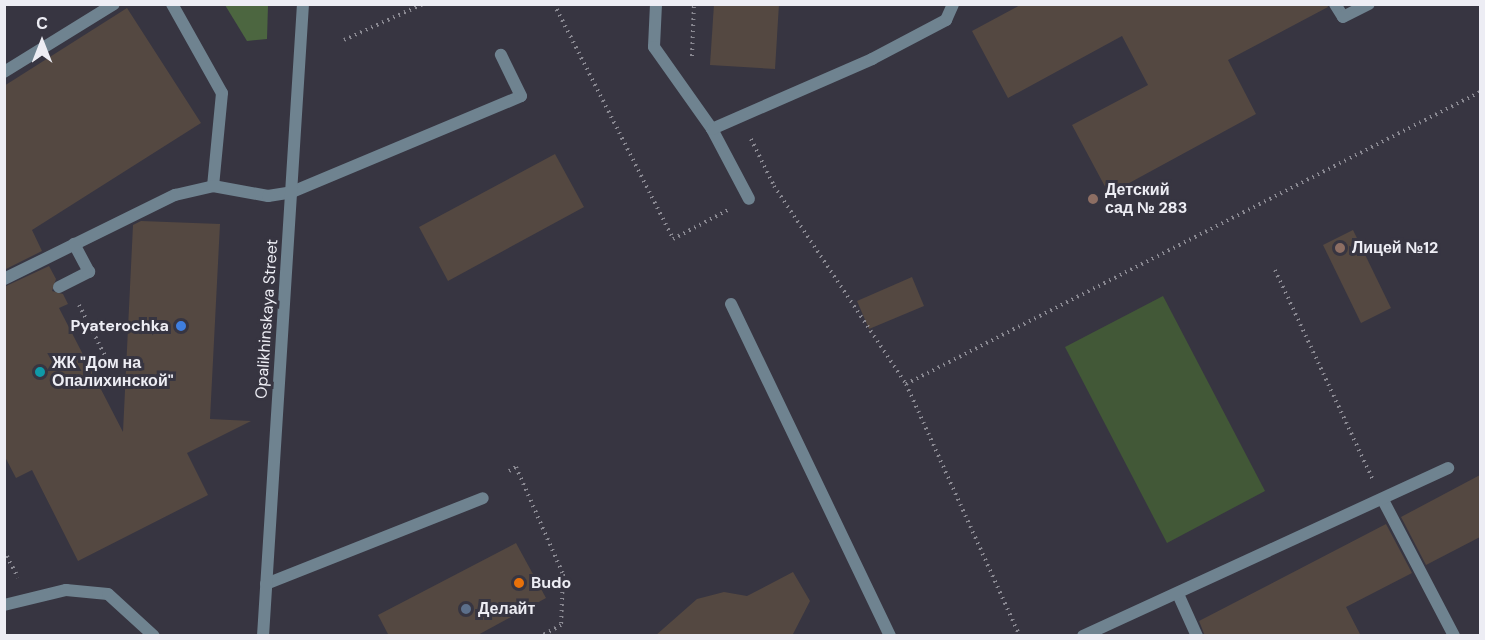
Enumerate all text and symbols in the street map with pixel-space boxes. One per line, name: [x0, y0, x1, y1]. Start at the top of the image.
north arrow: [12, 12, 72, 72]
text: С: [36, 13, 48, 34]
place label: Детский сад № 283: [1105, 180, 1187, 218]
marker: Детский сад № 283: [1086, 192, 1100, 206]
place label: Лицей №12: [1352, 238, 1438, 258]
street label: Opalikhinskaya Street: [252, 239, 282, 399]
marker: Лицей №12: [1333, 241, 1347, 255]
place label: Pyaterochka: [70, 316, 169, 336]
marker: Pyaterochka: [174, 319, 188, 333]
place label: ЖК "Дом на Опалихинской": [52, 353, 174, 391]
marker: ЖК "Дом на Опалихинской": [33, 365, 47, 379]
place label: Budo: [531, 573, 571, 593]
marker: Budo: [512, 576, 526, 590]
place label: Делайт: [478, 599, 535, 619]
marker: Делайт: [459, 602, 473, 616]

